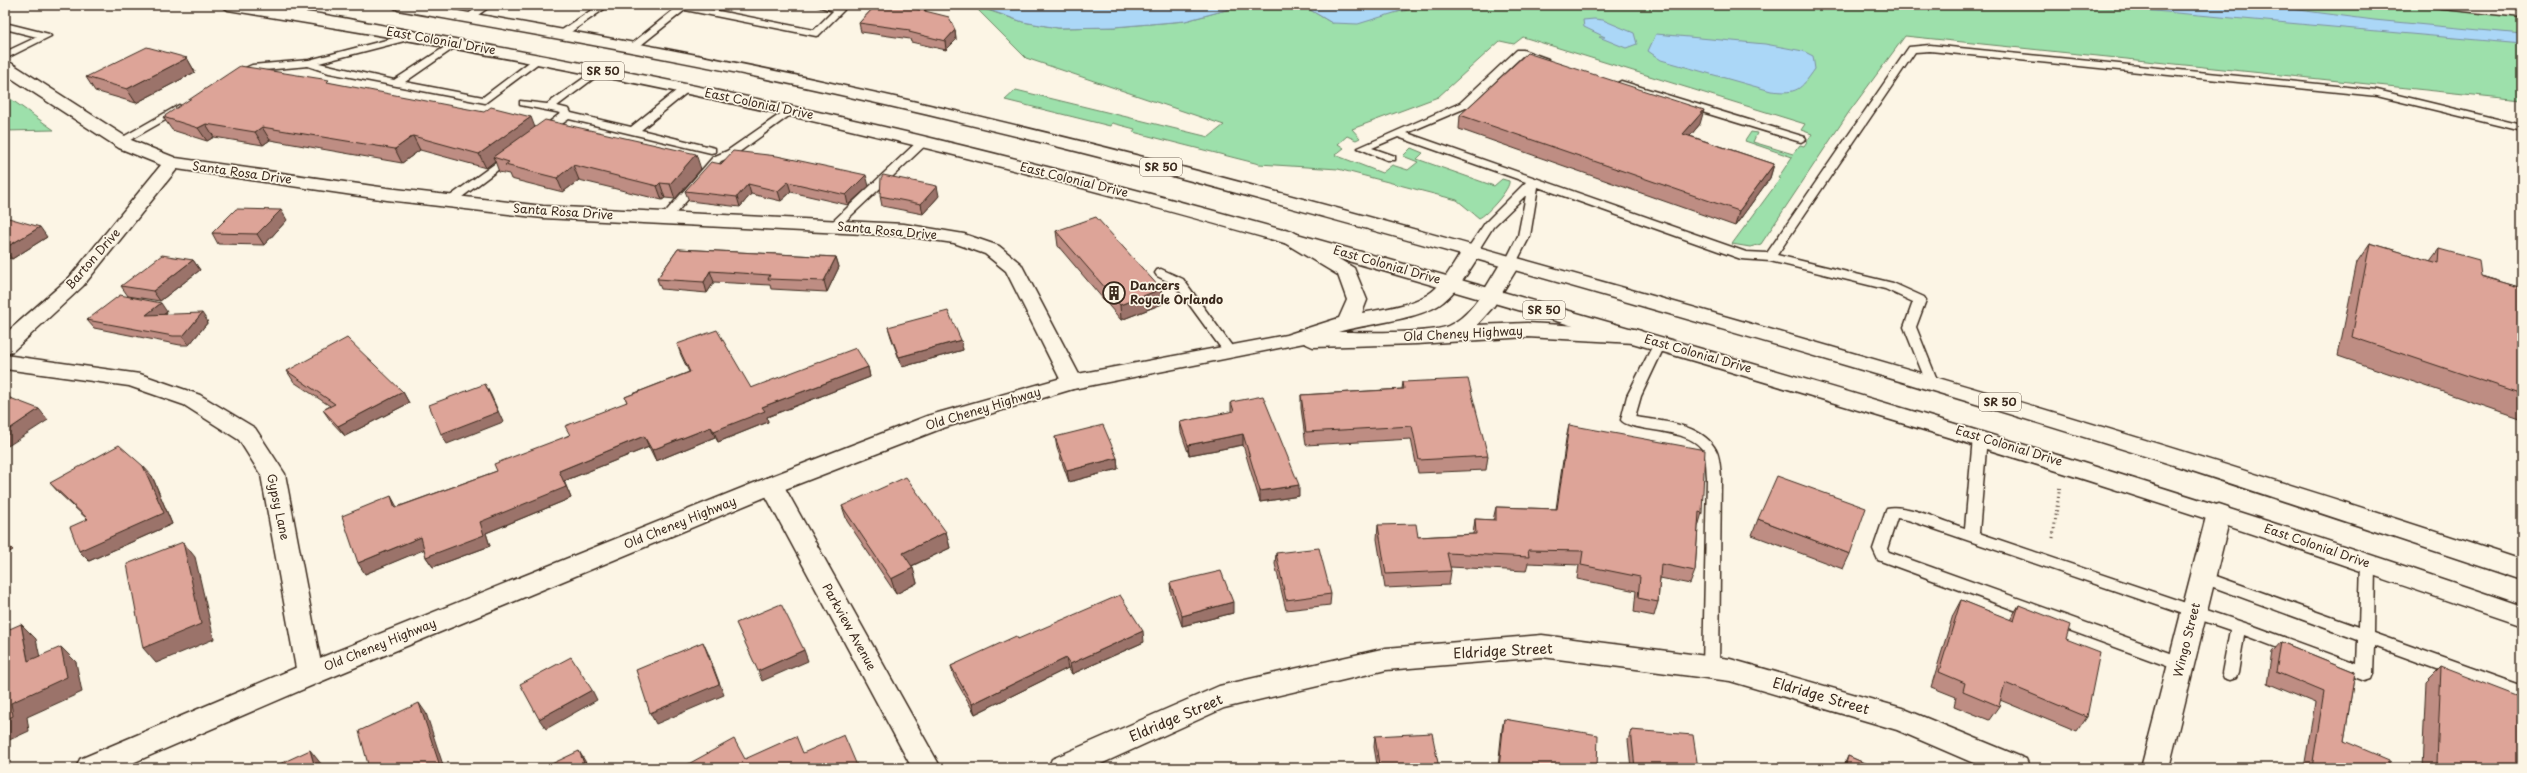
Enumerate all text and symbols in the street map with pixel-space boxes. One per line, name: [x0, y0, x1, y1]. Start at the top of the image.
street label: East Colonial Drive: [385, 22, 497, 59]
road number: SR 50: [582, 62, 624, 80]
street label: East Colonial Drive: [703, 83, 815, 123]
street label: Santa Rosa Drive: [191, 156, 293, 188]
street label: East Colonial Drive: [1018, 157, 1130, 201]
road number: SR 50: [1140, 158, 1182, 176]
street label: Santa Rosa Drive: [512, 199, 614, 223]
street label: Santa Rosa Drive: [836, 217, 938, 243]
street label: Barton Drive: [61, 224, 124, 293]
street label: East Colonial Drive: [1332, 240, 1443, 288]
place label: Dancers Royale Orlando: [1130, 276, 1223, 308]
building icon: Dancers Royale Orlando: [1101, 280, 1127, 306]
road number: SR 50: [1523, 301, 1565, 319]
street label: Old Cheney Highway: [1403, 321, 1523, 345]
street label: East Colonial Drive: [1643, 329, 1754, 377]
street label: Old Cheney Highway: [923, 382, 1043, 434]
road number: SR 50: [1979, 393, 2021, 411]
street label: East Colonial Drive: [1954, 420, 2065, 470]
street label: Gypsy Lane: [263, 472, 295, 542]
street label: Old Cheney Highway: [621, 491, 739, 553]
street label: East Colonial Drive: [2262, 518, 2373, 572]
street label: Parkview Avenue: [818, 580, 881, 674]
street label: Wingo Street: [2168, 600, 2204, 679]
street label: Old Cheney Highway: [321, 613, 439, 675]
street label: Eldridge Street: [1453, 637, 1554, 664]
street label: Eldridge Street: [1770, 672, 1872, 719]
street label: Eldridge Street: [1126, 688, 1226, 747]

